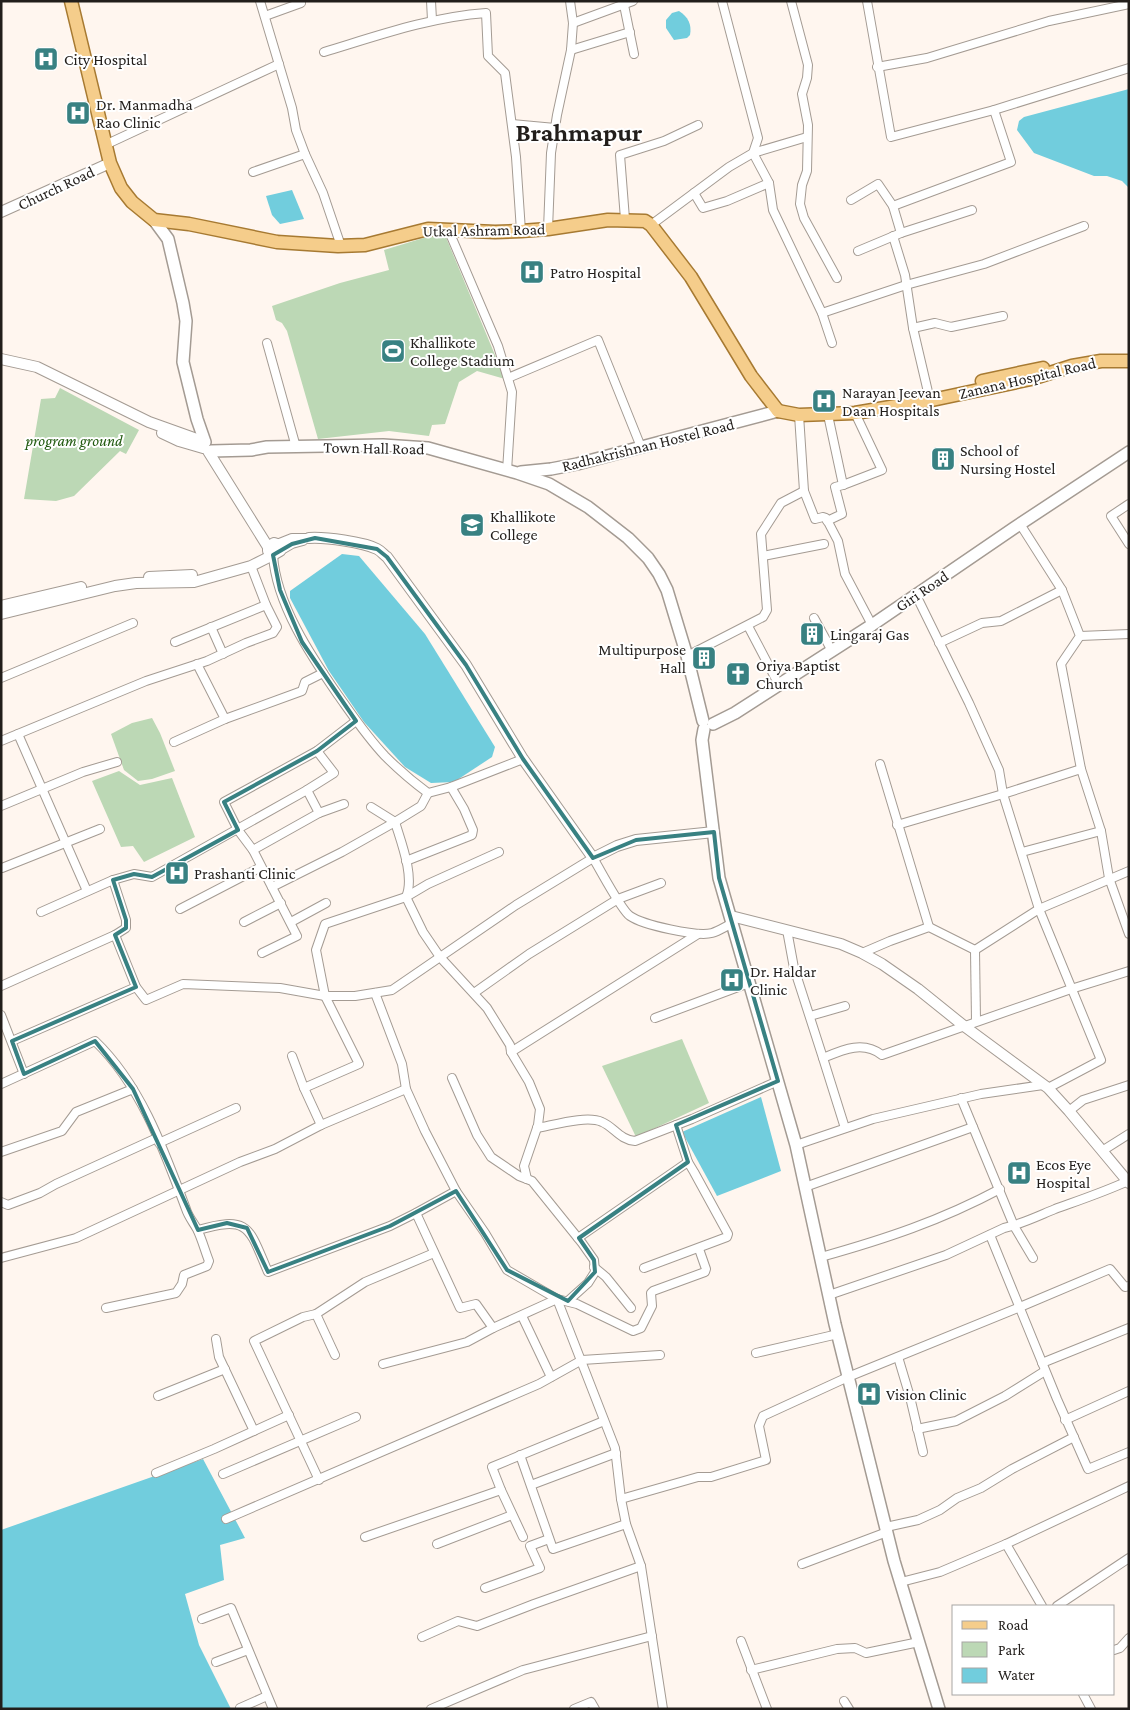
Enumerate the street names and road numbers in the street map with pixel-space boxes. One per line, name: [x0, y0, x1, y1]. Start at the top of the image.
street label: Church Road: [15, 163, 97, 213]
street label: Utkal Ashram Road: [422, 220, 546, 240]
street label: Zanana Hospital Road: [957, 354, 1098, 403]
street label: Radhakrishnan Hostel Road: [560, 415, 737, 475]
street label: Town Hall Road: [323, 439, 425, 457]
street label: Giri Road: [893, 567, 952, 615]

